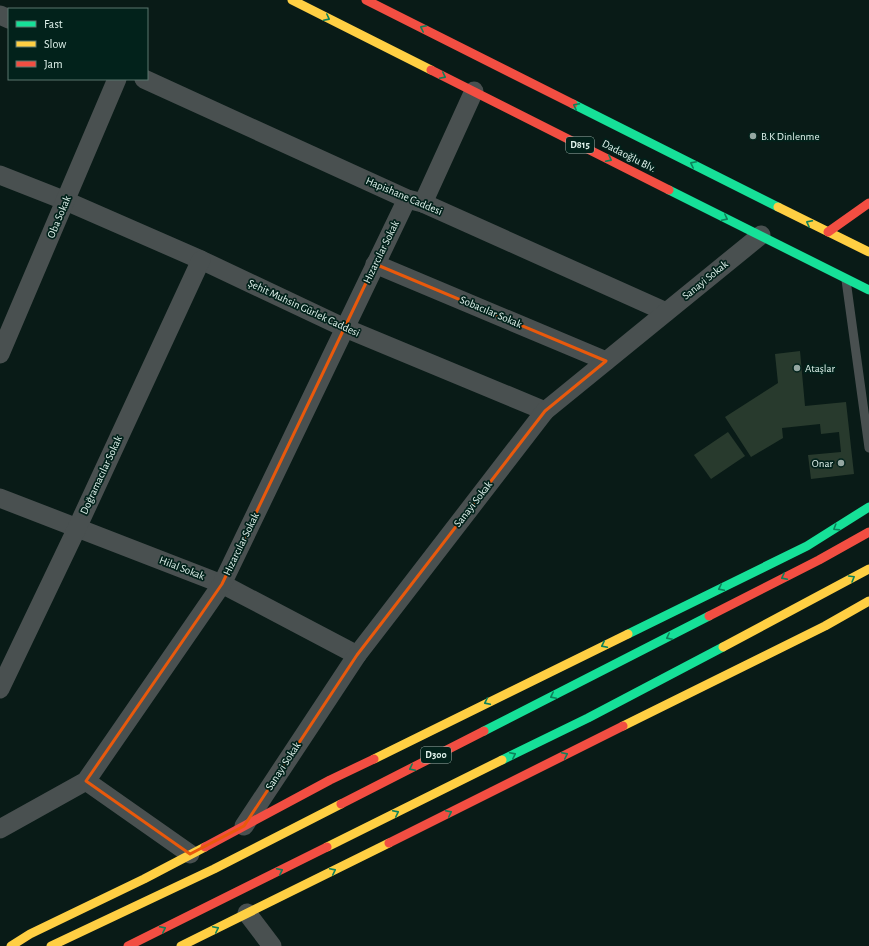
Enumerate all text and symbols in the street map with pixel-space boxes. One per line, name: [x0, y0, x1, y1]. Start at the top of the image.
legend: [8, 8, 148, 80]
one-way arrow: [323, 13, 330, 20]
text: Fast: [44, 18, 63, 30]
one-way arrow: [420, 26, 427, 33]
text: Slow: [44, 38, 66, 50]
text: Jam: [44, 58, 63, 70]
one-way arrow: [439, 71, 446, 79]
one-way arrow: [573, 103, 581, 111]
marker: B.K Dinlenme: [748, 131, 758, 141]
place label: B.K Dinlenme: [761, 131, 819, 142]
road number: D815: [566, 137, 594, 153]
street label: Dadaoğlu Blv.: [600, 138, 658, 174]
one-way arrow: [605, 155, 612, 162]
one-way arrow: [689, 161, 697, 169]
street label: Hapishane Caddesi: [364, 175, 444, 217]
street label: Oba Sokak: [45, 194, 73, 240]
one-way arrow: [721, 213, 729, 221]
street label: Hızarcılar Sokak: [361, 219, 401, 285]
one-way arrow: [805, 220, 813, 228]
street label: Sanayi Sokak: [680, 258, 730, 302]
street label: Şehit Muhsin Gürlek Caddesi: [246, 277, 362, 339]
street label: Sobacılar Sokak: [458, 294, 524, 330]
marker: Ataşlar: [792, 363, 802, 373]
place label: Ataşlar: [805, 363, 835, 374]
street label: Doğramacılar Sokak: [78, 434, 124, 516]
place label: Onar: [812, 458, 833, 469]
marker: Onar: [836, 458, 846, 468]
street label: Sanayi Sokak: [452, 479, 494, 529]
street label: Hızarcılar Sokak: [221, 511, 261, 577]
one-way arrow: [833, 523, 840, 530]
street label: Hilal Sokak: [158, 554, 206, 582]
one-way arrow: [781, 573, 789, 580]
one-way arrow: [848, 576, 855, 583]
one-way arrow: [717, 583, 725, 591]
one-way arrow: [665, 632, 673, 639]
one-way arrow: [601, 640, 608, 648]
one-way arrow: [550, 691, 557, 699]
one-way arrow: [484, 697, 492, 705]
street label: Sanayi Sokak: [263, 740, 303, 792]
road number: D300: [421, 747, 451, 763]
one-way arrow: [561, 752, 569, 760]
one-way arrow: [508, 753, 516, 760]
one-way arrow: [409, 763, 416, 770]
one-way arrow: [392, 810, 400, 818]
one-way arrow: [445, 810, 452, 818]
one-way arrow: [276, 868, 283, 876]
one-way arrow: [328, 868, 336, 876]
one-way arrow: [159, 926, 167, 934]
one-way arrow: [212, 926, 220, 934]

